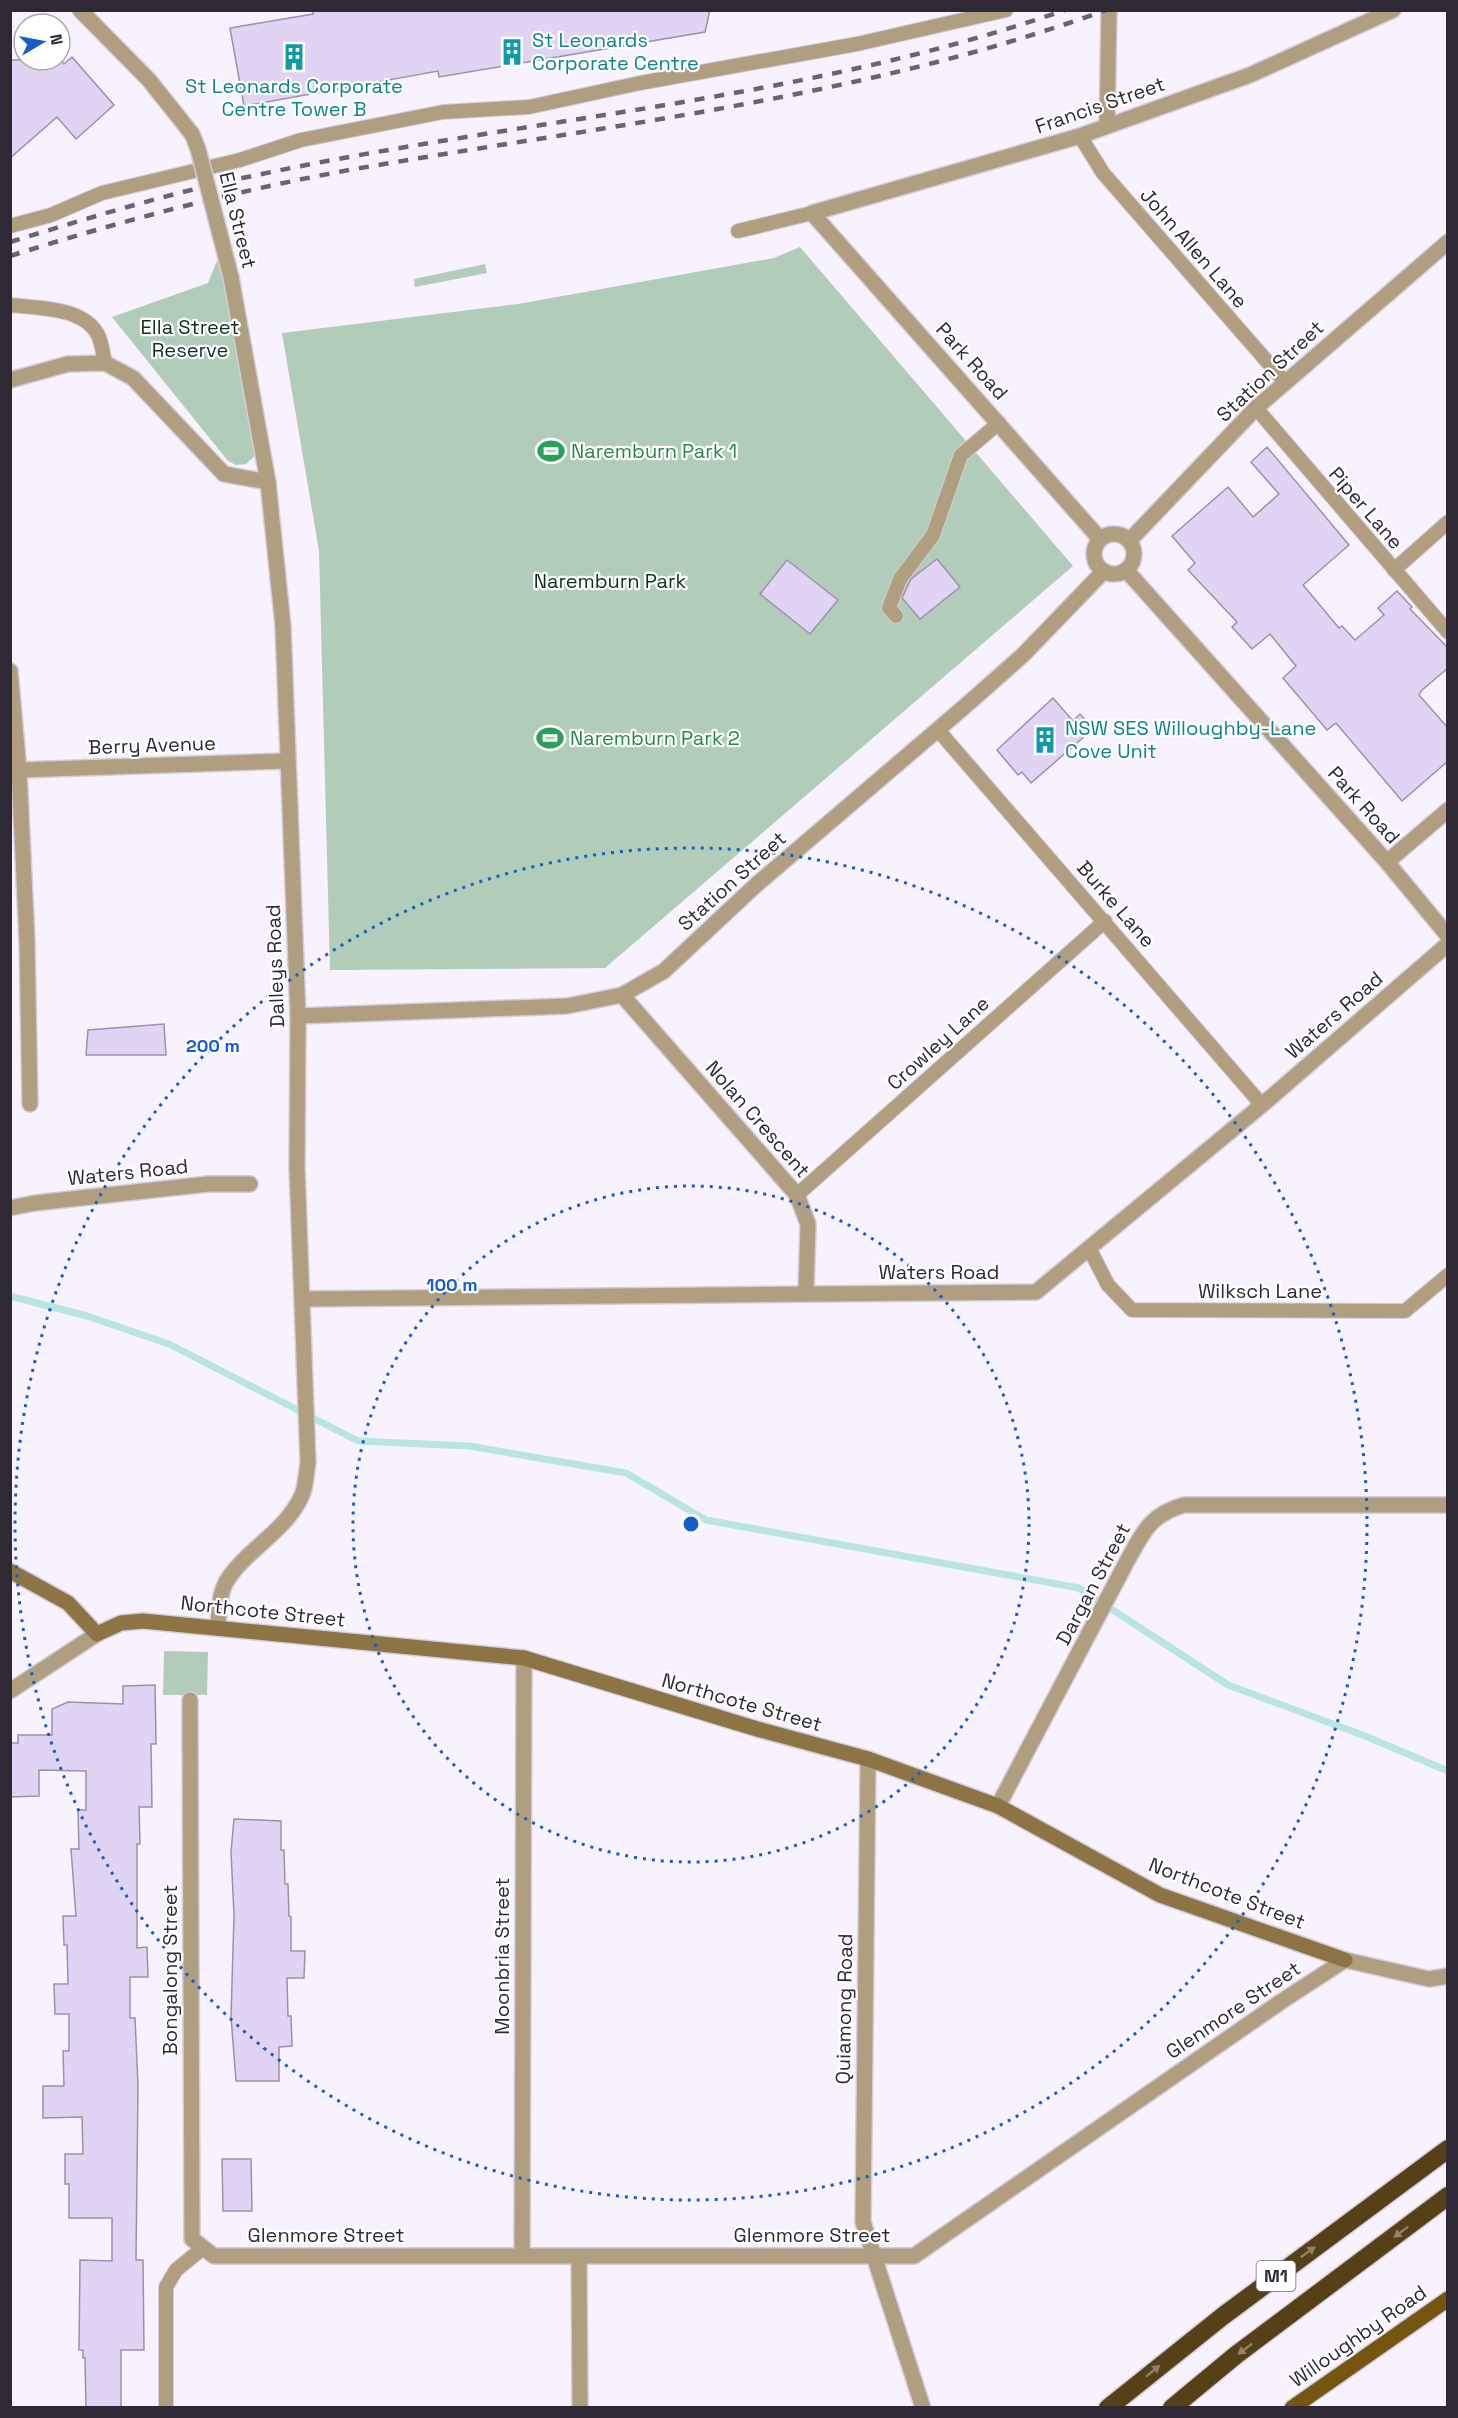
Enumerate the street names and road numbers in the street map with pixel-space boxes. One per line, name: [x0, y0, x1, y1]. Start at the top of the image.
street label: Francis Street: [1032, 71, 1168, 139]
street label: Ella Street: [213, 169, 263, 271]
street label: John Allen Lane: [1135, 182, 1253, 314]
street label: Station Street: [1211, 315, 1329, 427]
street label: Park Road: [930, 317, 1014, 405]
street label: Piper Lane: [1323, 461, 1409, 555]
street label: Berry Avenue: [88, 730, 216, 760]
street label: Park Road: [1322, 761, 1406, 849]
street label: Station Street: [672, 825, 792, 937]
street label: Burke Lane: [1071, 855, 1161, 953]
street label: Dalleys Road: [260, 904, 290, 1028]
street label: Waters Road: [1280, 966, 1388, 1064]
street label: Crowley Lane: [881, 990, 995, 1096]
street label: Nolan Crescent: [700, 1055, 816, 1183]
street label: Waters Road: [66, 1153, 190, 1191]
street label: Waters Road: [879, 1259, 999, 1285]
street label: Wilksch Lane: [1198, 1278, 1322, 1304]
street label: Dargan Street: [1050, 1518, 1136, 1650]
street label: Northcote Street: [179, 1589, 347, 1633]
street label: Northcote Street: [659, 1667, 825, 1737]
street label: Northcote Street: [1145, 1851, 1309, 1935]
street label: Moonbria Street: [489, 1877, 515, 2035]
street label: Bongalong Street: [157, 1885, 183, 2055]
street label: Quiamong Road: [830, 1933, 858, 2085]
street label: Glenmore Street: [1161, 1955, 1305, 2065]
street label: Glenmore Street: [247, 2222, 405, 2248]
street label: Glenmore Street: [733, 2222, 891, 2248]
road number: M1: [1256, 2261, 1296, 2291]
street label: Willoughby Road: [1284, 2279, 1432, 2393]

